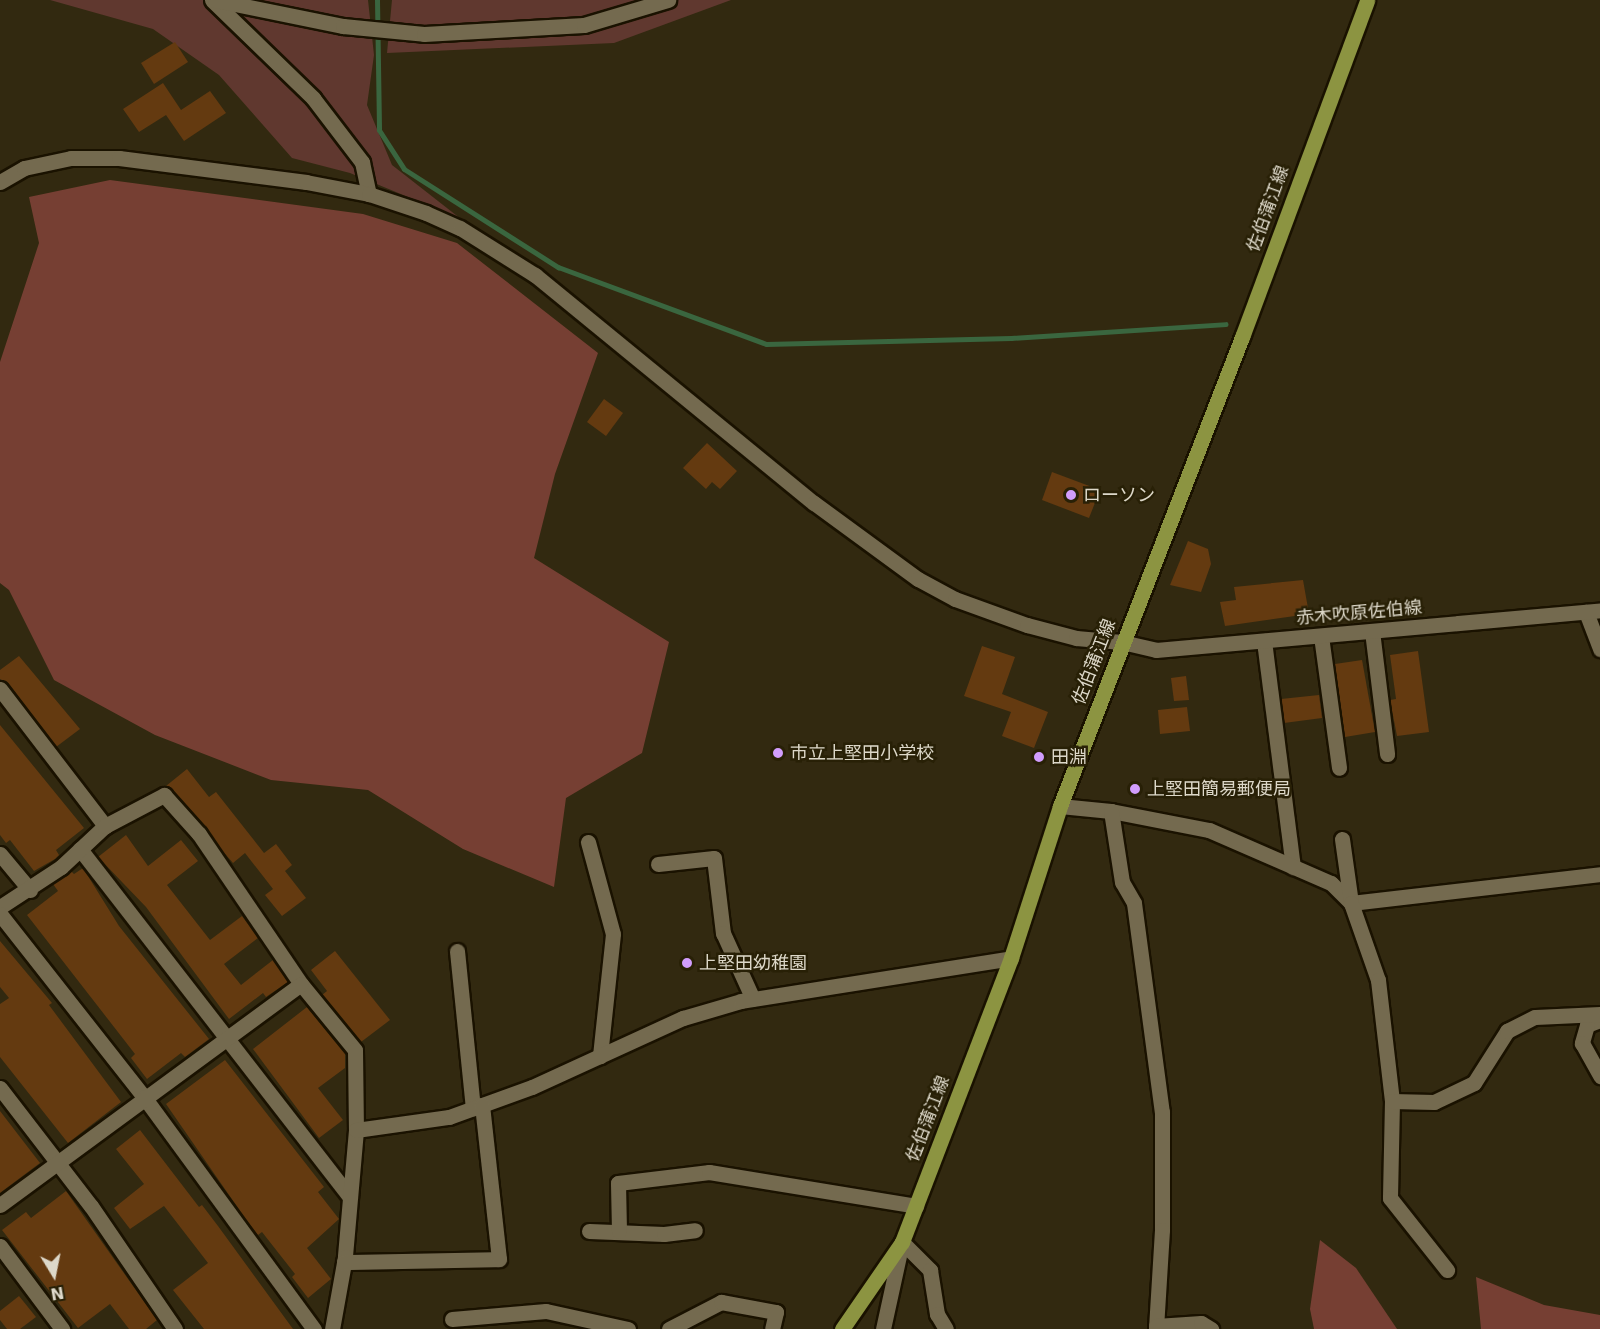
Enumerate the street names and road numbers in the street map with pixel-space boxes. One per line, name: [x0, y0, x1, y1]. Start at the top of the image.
street label: 佐伯蒲江線: [1242, 163, 1294, 255]
street label: 赤木吹原佐伯線: [1295, 597, 1423, 629]
street label: 佐伯蒲江線: [1068, 616, 1120, 708]
street label: 佐伯蒲江線: [902, 1073, 954, 1165]

